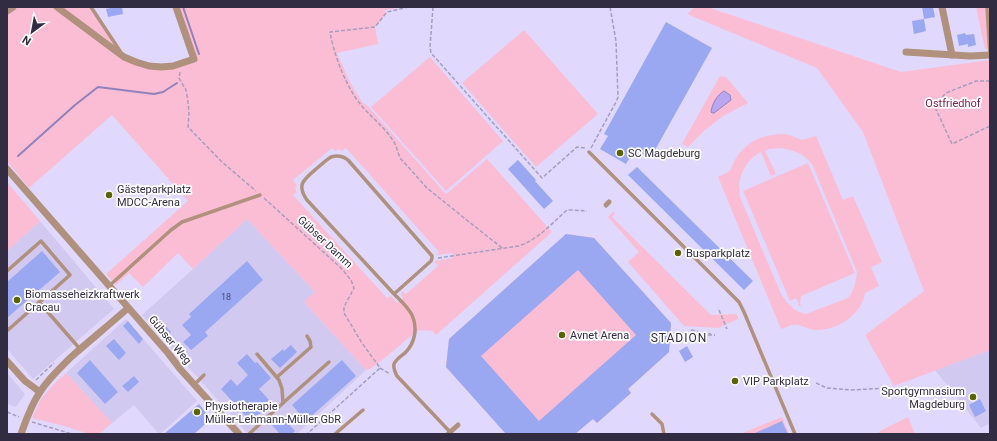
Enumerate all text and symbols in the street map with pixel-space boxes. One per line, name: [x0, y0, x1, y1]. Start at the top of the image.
north arrow: [12, 12, 52, 52]
text: N: [20, 32, 34, 48]
park label: Ostfriedhof: [925, 97, 981, 110]
place label: SC Magdeburg: [628, 147, 700, 160]
marker: SC Magdeburg: [615, 148, 625, 158]
place label: Gästeparkplatz MDCC-Arena: [117, 183, 191, 209]
marker: Gästeparkplatz MDCC-Arena: [104, 190, 114, 200]
street label: Gübser Damm: [295, 213, 355, 271]
place label: Busparkplatz: [686, 247, 750, 260]
marker: Busparkplatz: [673, 248, 683, 258]
place label: Biomasseheizkraftwerk Cracau: [25, 288, 140, 314]
house number: 18: [221, 292, 231, 302]
marker: Biomasseheizkraftwerk Cracau: [12, 295, 22, 305]
street label: Gübser Weg: [146, 313, 194, 367]
place label: Avnet Arena: [570, 329, 629, 342]
marker: Avnet Arena: [557, 330, 567, 340]
district label: STADION: [651, 331, 707, 345]
place label: VIP Parkplatz: [743, 375, 809, 388]
marker: VIP Parkplatz: [730, 376, 740, 386]
place label: Sportgymnasium Magdeburg: [881, 385, 965, 411]
marker: Sportgymnasium Magdeburg: [968, 392, 978, 402]
place label: Physiotherapie Müller-Lehmann-Müller GbR: [205, 400, 341, 426]
marker: Physiotherapie Müller-Lehmann-Müller GbR: [192, 407, 202, 417]

